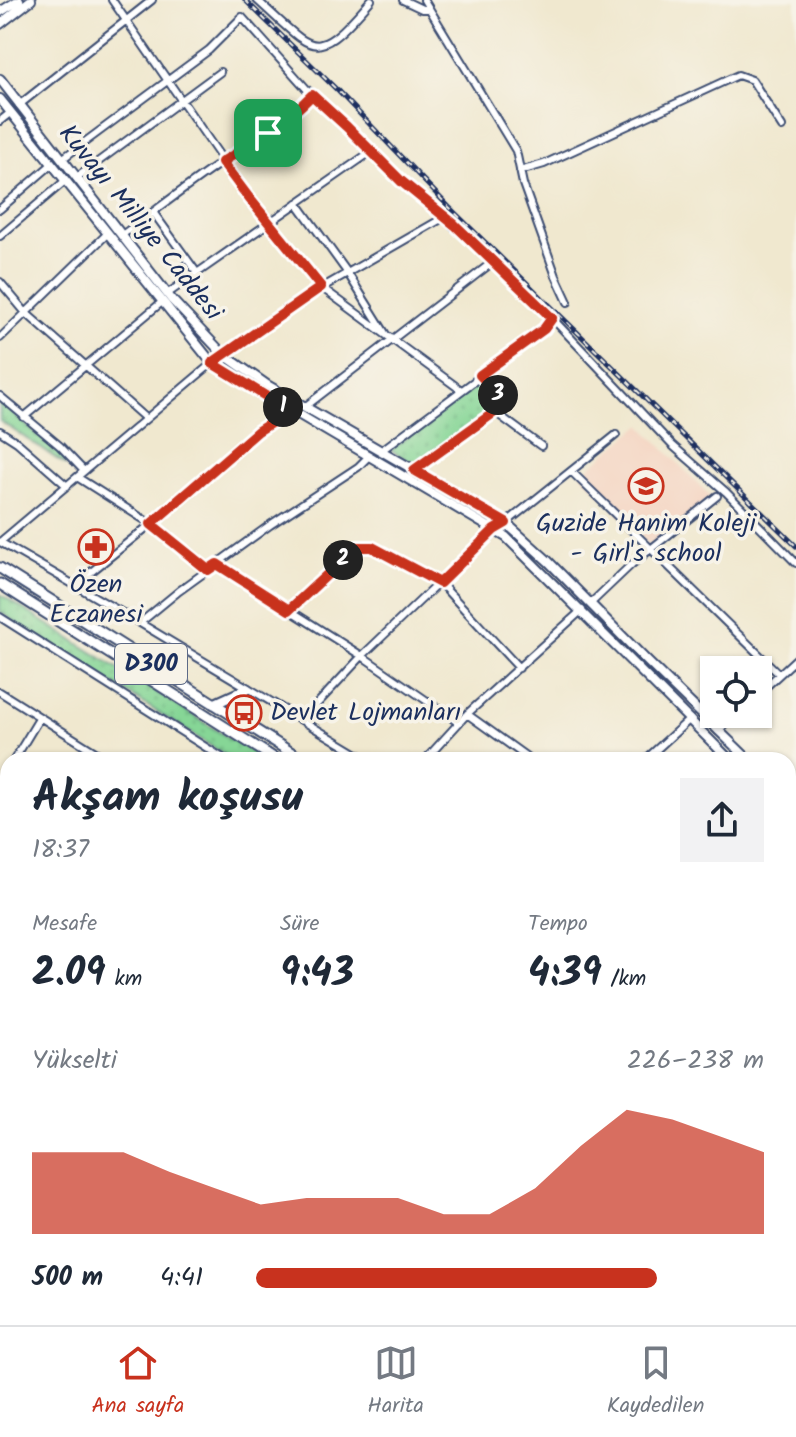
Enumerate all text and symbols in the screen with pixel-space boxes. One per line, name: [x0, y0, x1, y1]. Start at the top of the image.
pin: [234, 99, 302, 167]
icon: arrive: [246, 111, 290, 155]
street label: Kuvayı Milliye Caddesi: [47, 115, 234, 332]
pin: 3: [478, 375, 518, 415]
text: 3: [492, 377, 504, 412]
pin: 1: [263, 387, 303, 427]
text: 1: [280, 389, 286, 424]
school or university icon: Guzide Hanim Koleji - Girl's school: [627, 467, 665, 505]
place label: Guzide Hanim Koleji - Girl's school: [536, 503, 758, 575]
pharmacy icon: Özen Eczanesi: [77, 528, 115, 566]
pin: 2: [323, 540, 363, 580]
text: 2: [337, 542, 349, 577]
place label: Özen Eczanesi: [49, 564, 144, 636]
road number: D300: [115, 644, 187, 684]
map controls: [700, 656, 772, 728]
button: locate: [700, 656, 772, 728]
place label: Devlet Lojmanları: [270, 692, 461, 734]
bus stop icon: Devlet Lojmanları: [225, 694, 263, 732]
text: Akşam koşusu: [32, 764, 303, 834]
button: share: [680, 778, 764, 862]
text: 18:37: [32, 829, 89, 871]
text: Mesafe: [32, 907, 97, 942]
text: Süre: [280, 907, 319, 942]
text: Tempo: [528, 907, 588, 942]
text: 2.09: [32, 942, 106, 1006]
text: 9:43: [280, 942, 354, 1006]
text: 4:39: [528, 942, 602, 1006]
text: km: [106, 962, 142, 997]
text: /km: [602, 962, 646, 997]
text: Yükselti: [32, 1040, 117, 1082]
text: 226–238 m: [627, 1040, 764, 1082]
text: 500 m: [32, 1257, 103, 1299]
text: 4:41: [160, 1257, 203, 1299]
tab: Ana sayfa: [91, 1341, 184, 1424]
tab: Harita: [367, 1341, 424, 1424]
tab: Kaydedilen: [607, 1341, 704, 1424]

